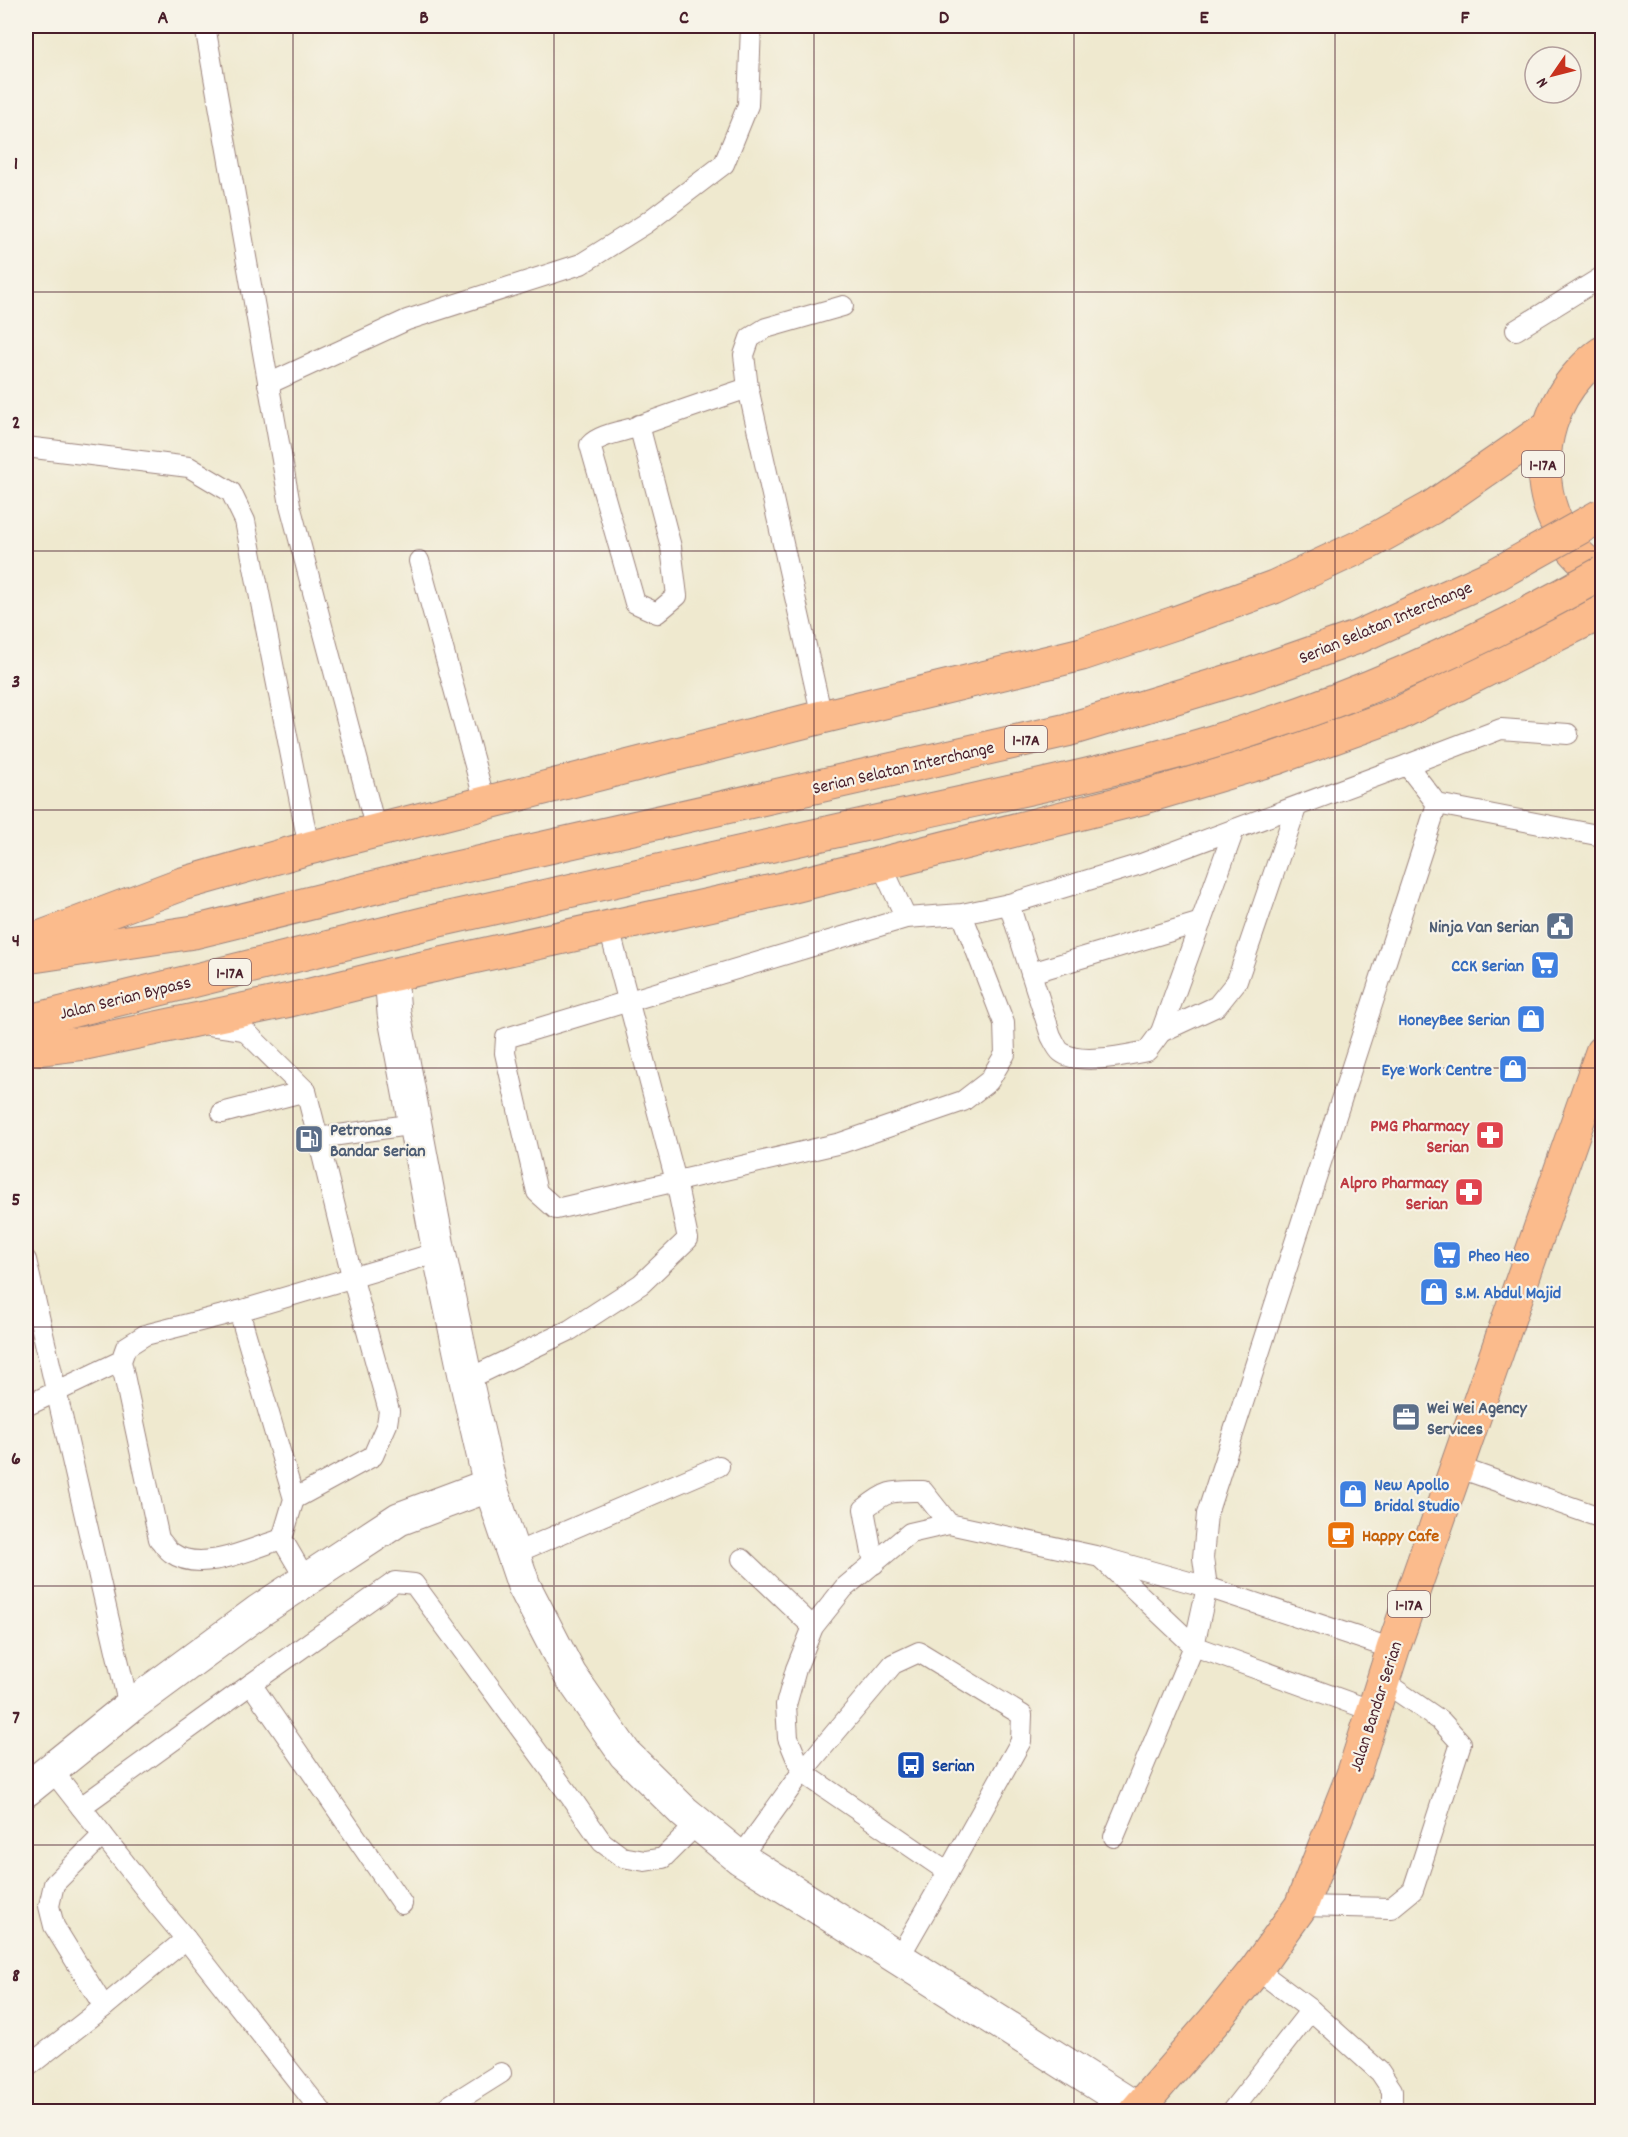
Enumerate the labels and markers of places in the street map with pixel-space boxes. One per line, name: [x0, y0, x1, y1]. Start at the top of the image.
public building icon: Ninja Van Serian: [1544, 910, 1576, 942]
place label: Ninja Van Serian: [1429, 916, 1539, 941]
supermarket icon: CCK Serian: [1529, 949, 1561, 981]
place label: CCK Serian: [1451, 955, 1524, 980]
shop icon: HoneyBee Serian: [1515, 1003, 1547, 1035]
place label: HoneyBee Serian: [1398, 1009, 1510, 1034]
shop icon: Eye Work Centre: [1497, 1053, 1529, 1085]
place label: Eye Work Centre: [1382, 1059, 1492, 1084]
place label: PMG Pharmacy Serian: [1370, 1115, 1470, 1161]
place label: Petronas Bandar Serian: [330, 1119, 426, 1165]
pharmacy icon: PMG Pharmacy Serian: [1474, 1119, 1506, 1151]
fuel station icon: Petronas Bandar Serian: [293, 1123, 325, 1155]
place label: Alpro Pharmacy Serian: [1340, 1172, 1449, 1218]
pharmacy icon: Alpro Pharmacy Serian: [1453, 1176, 1485, 1208]
supermarket icon: Pheo Heo: [1431, 1239, 1463, 1271]
place label: Pheo Heo: [1468, 1245, 1530, 1270]
shop icon: S.M. Abdul Majid: [1418, 1276, 1450, 1308]
place label: S.M. Abdul Majid: [1455, 1282, 1561, 1307]
place label: Wei Wei Agency Services: [1427, 1397, 1528, 1443]
office icon: Wei Wei Agency Services: [1390, 1401, 1422, 1433]
place label: New Apollo Bridal Studio: [1374, 1474, 1460, 1520]
shop icon: New Apollo Bridal Studio: [1337, 1478, 1369, 1510]
cafe icon: Happy Cafe: [1325, 1519, 1357, 1551]
place label: Happy Cafe: [1362, 1525, 1439, 1550]
bus stop icon: Serian: [895, 1749, 927, 1781]
place label: Serian: [932, 1755, 975, 1780]

